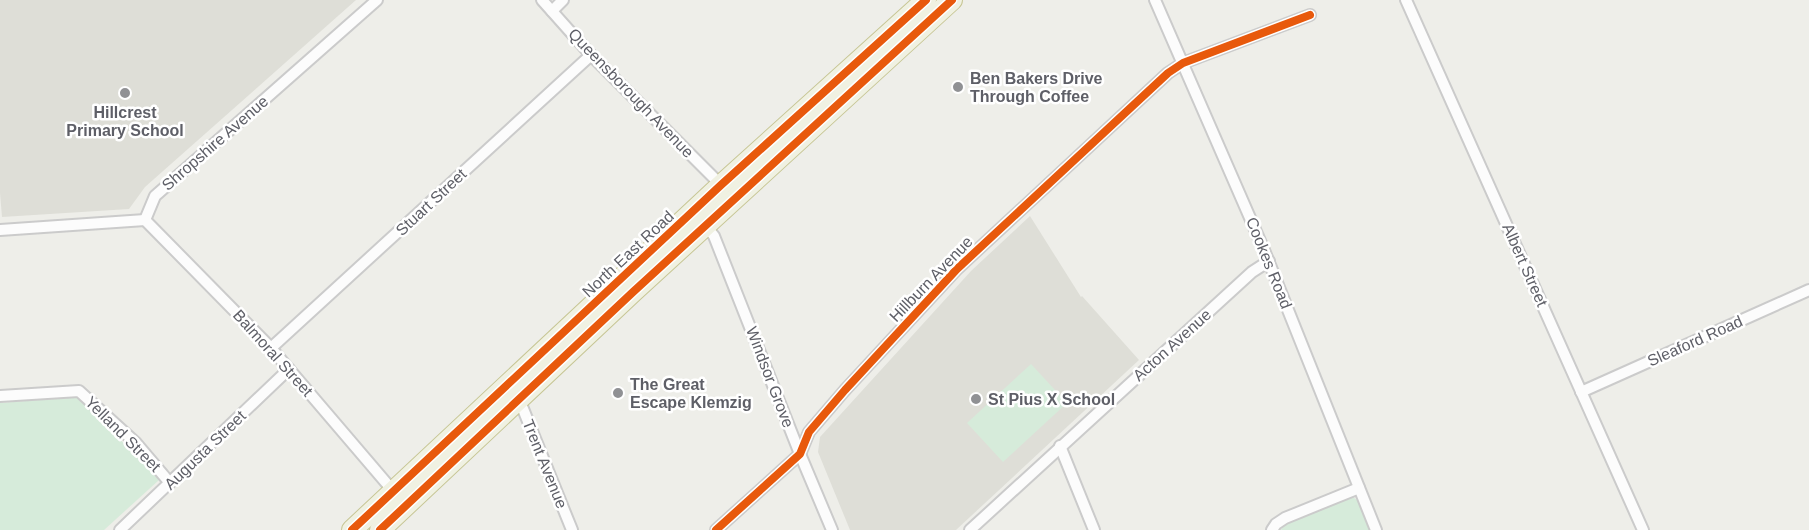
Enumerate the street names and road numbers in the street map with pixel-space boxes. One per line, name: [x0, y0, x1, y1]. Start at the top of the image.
street label: Queensborough Avenue: [565, 25, 697, 161]
street label: Shropshire Avenue: [159, 92, 272, 194]
street label: Stuart Street: [392, 165, 470, 239]
street label: North East Road: [579, 207, 677, 301]
street label: Cookes Road: [1243, 215, 1295, 311]
street label: Albert Street: [1499, 221, 1551, 310]
street label: Hillburn Avenue: [886, 233, 976, 325]
street label: Balmoral Street: [230, 306, 317, 400]
street label: Acton Avenue: [1130, 306, 1214, 384]
street label: Sleaford Road: [1645, 312, 1745, 370]
street label: Windsor Grove: [743, 324, 797, 430]
street label: Yelland Street: [82, 393, 164, 475]
street label: Augusta Street: [161, 407, 249, 493]
street label: Trent Avenue: [519, 417, 571, 511]

